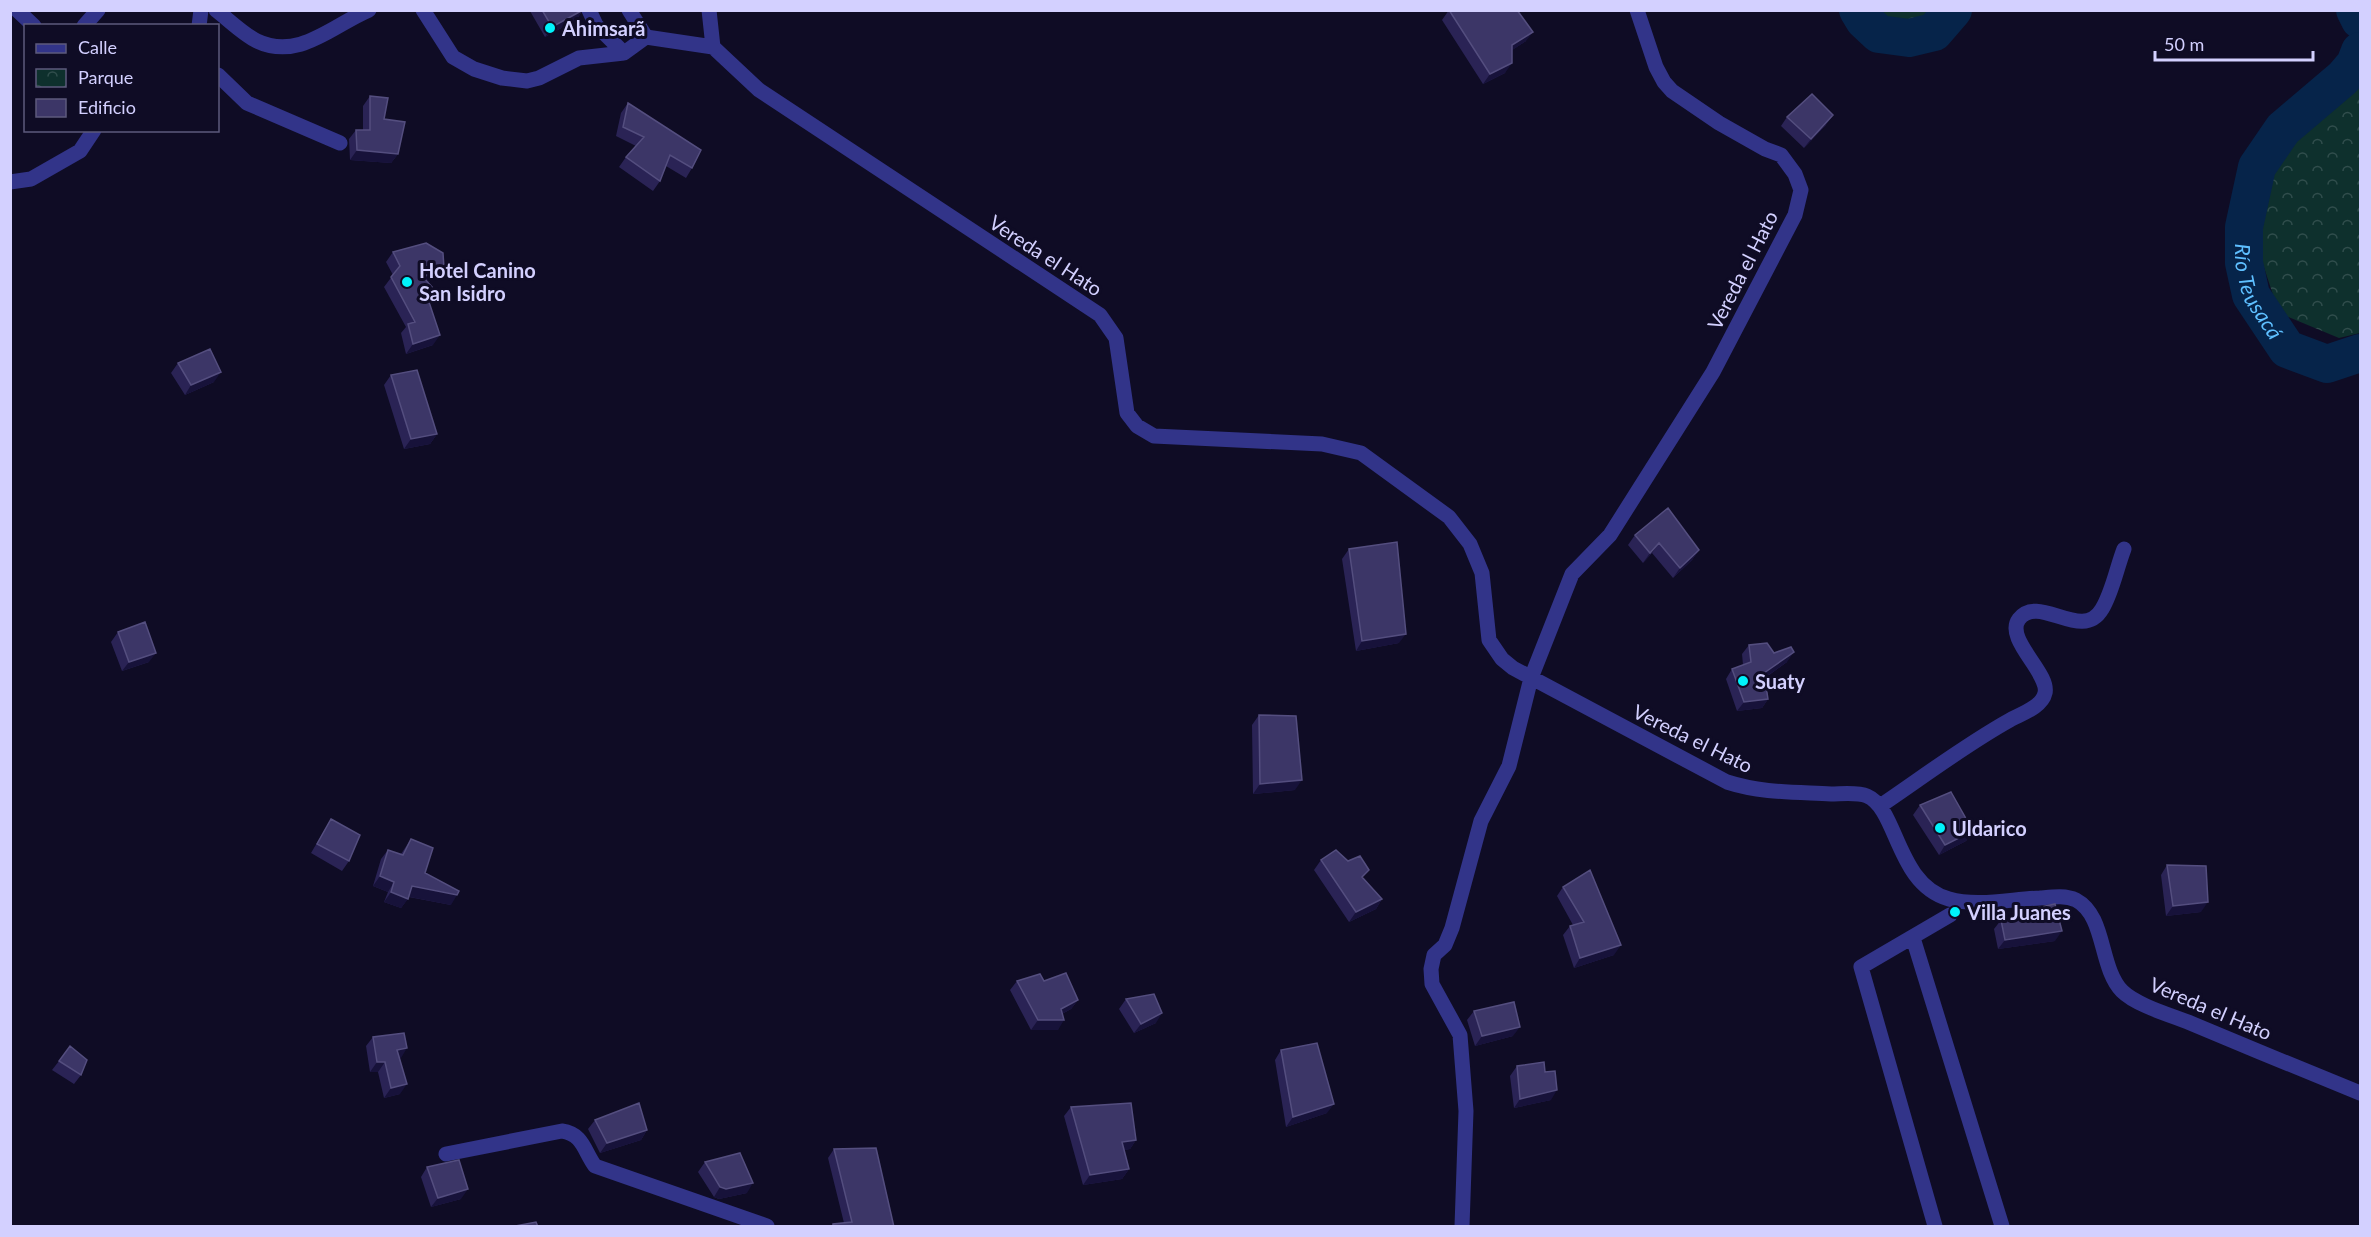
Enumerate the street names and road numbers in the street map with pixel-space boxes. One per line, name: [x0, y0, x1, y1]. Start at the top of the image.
street label: Vereda el Hato: [1702, 207, 1782, 333]
street label: Vereda el Hato: [985, 210, 1107, 300]
street label: Vereda el Hato: [1629, 699, 1757, 777]
street label: Vereda el Hato: [2147, 972, 2275, 1044]

